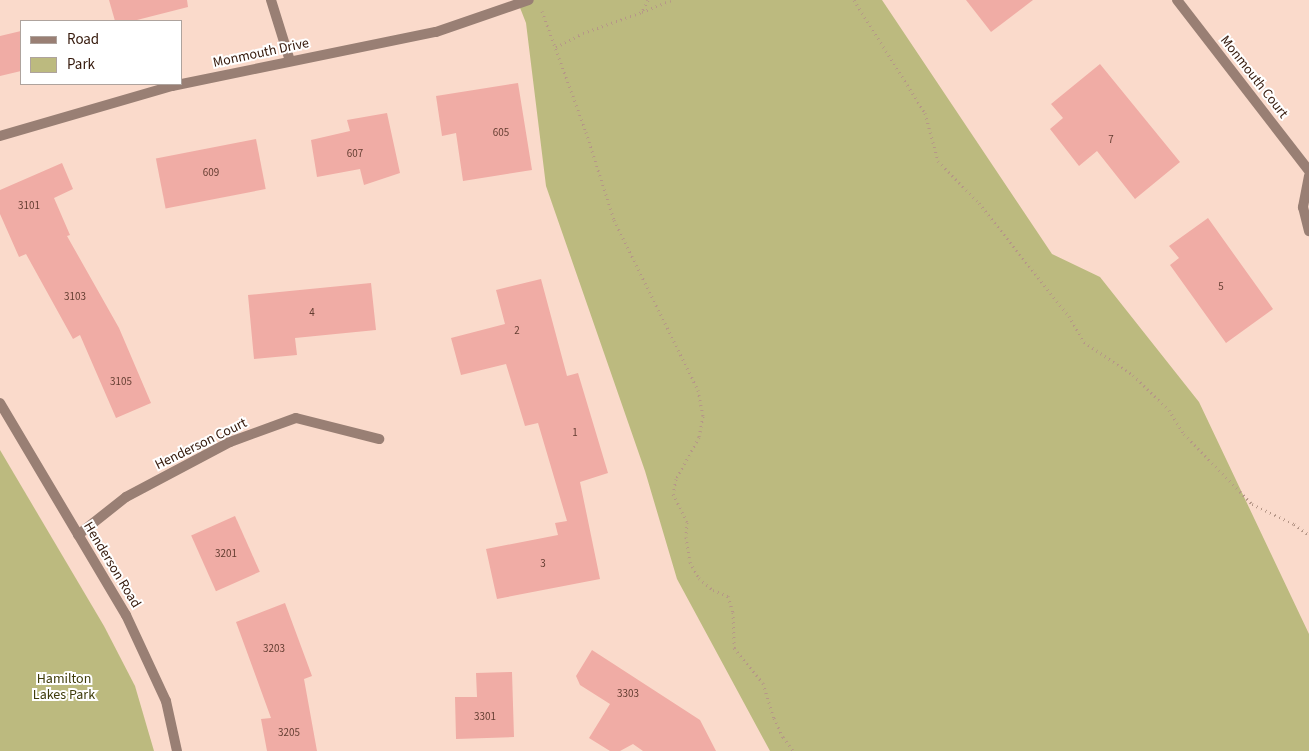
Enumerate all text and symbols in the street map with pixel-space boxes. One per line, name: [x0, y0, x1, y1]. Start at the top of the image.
legend: [20, 20, 182, 85]
text: Road: [67, 29, 99, 50]
street label: Monmouth Court: [1217, 32, 1291, 122]
street label: Monmouth Drive: [211, 35, 311, 71]
text: Park: [67, 54, 95, 75]
house number: 605: [493, 126, 509, 140]
house number: 7: [1108, 133, 1114, 147]
house number: 607: [347, 147, 363, 161]
house number: 609: [203, 166, 219, 180]
house number: 3101: [18, 199, 40, 213]
house number: 5: [1218, 280, 1224, 294]
house number: 3103: [64, 290, 86, 304]
house number: 4: [309, 306, 315, 320]
house number: 2: [514, 324, 520, 338]
house number: 3105: [110, 375, 132, 389]
street label: Henderson Court: [152, 415, 250, 473]
house number: 1: [572, 426, 578, 440]
street label: Henderson Road: [80, 519, 144, 611]
house number: 3201: [215, 547, 237, 561]
house number: 3: [540, 557, 546, 571]
house number: 3203: [263, 642, 285, 656]
park label: Hamilton Lakes Park: [33, 671, 95, 704]
house number: 3303: [617, 687, 639, 701]
house number: 3301: [474, 710, 496, 724]
house number: 3205: [278, 726, 300, 740]

